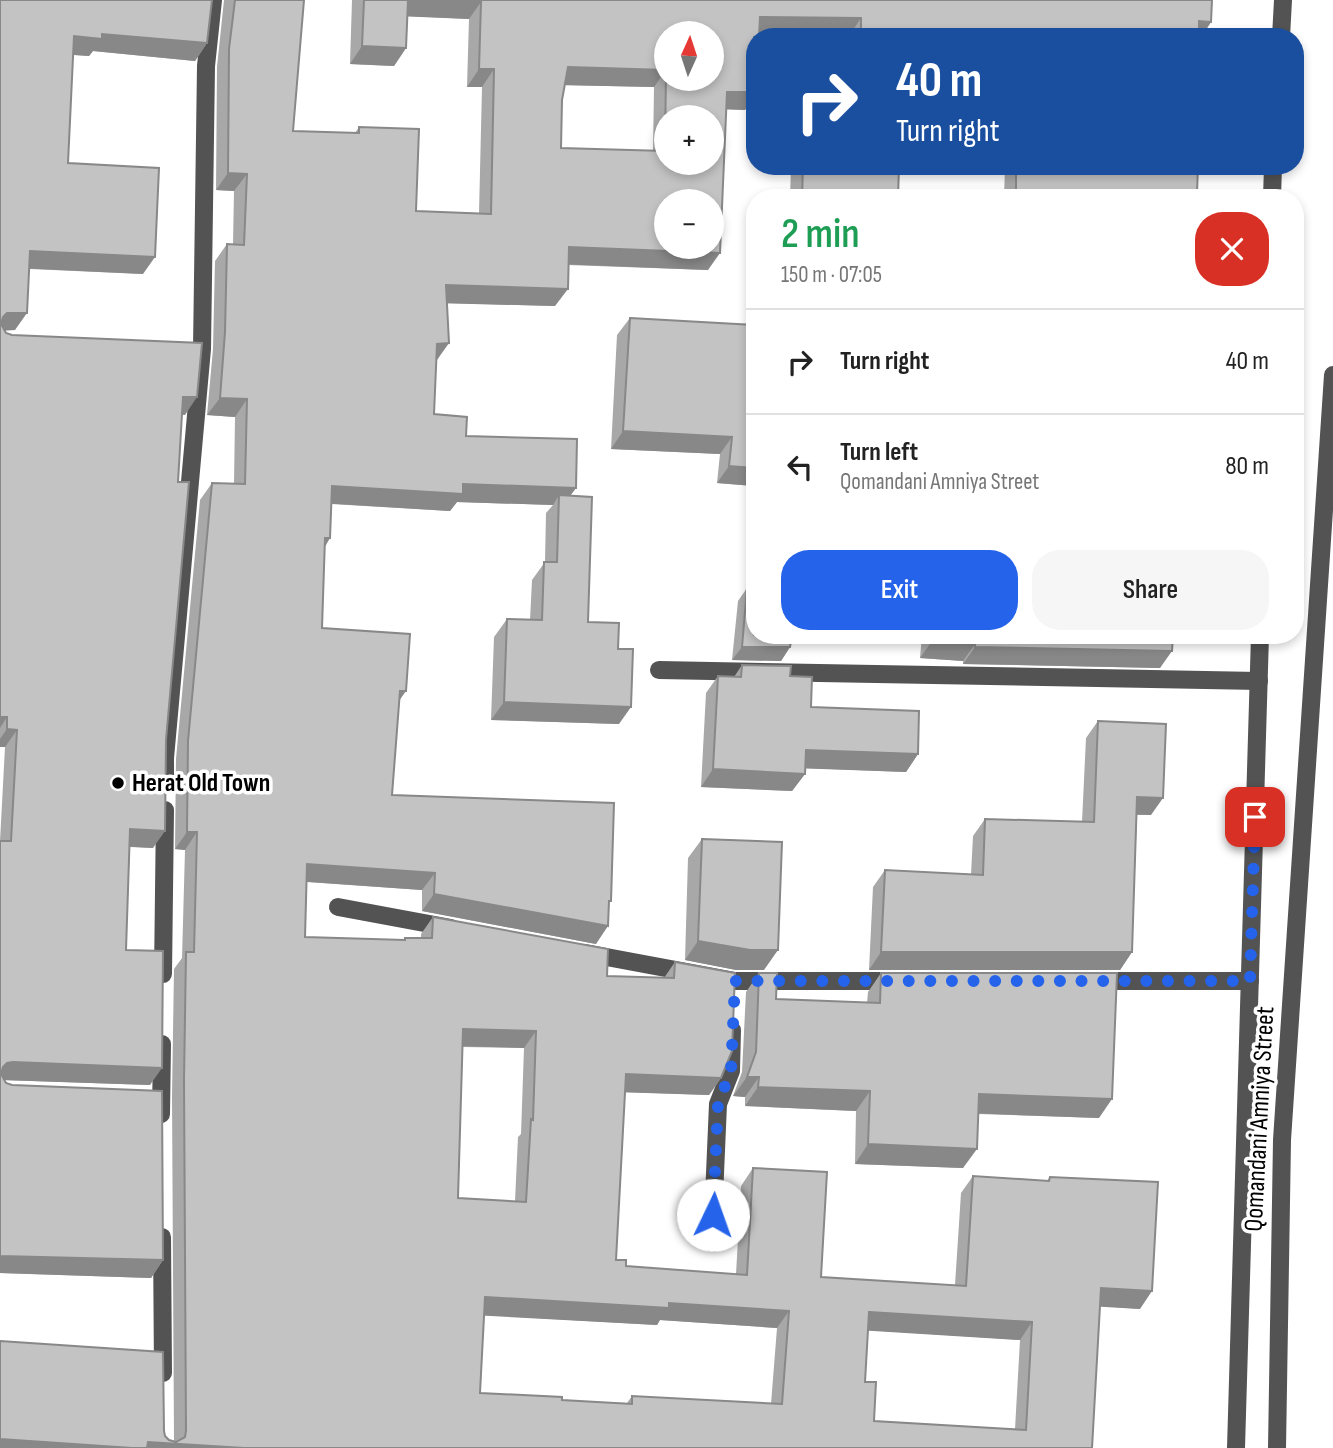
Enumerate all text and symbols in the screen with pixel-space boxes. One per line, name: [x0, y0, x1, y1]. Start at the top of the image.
north arrow: [654, 21, 724, 91]
map controls: [654, 21, 724, 259]
text: 40 m: [896, 52, 982, 111]
icon: right: [781, 56, 872, 147]
button: +: [654, 105, 724, 175]
text: Turn right: [896, 112, 1000, 151]
button: −: [654, 189, 724, 259]
text: 2 min: [781, 209, 860, 260]
button: close: [1195, 212, 1269, 286]
text: 150 m · 07:05: [781, 261, 882, 289]
icon: right: [781, 343, 819, 381]
text: Turn right: [840, 346, 929, 377]
text: 40 m: [1226, 346, 1269, 377]
text: Turn left: [840, 437, 918, 468]
icon: left: [781, 448, 819, 486]
text: 80 m: [1225, 451, 1269, 482]
text: Qomandani Amniya Street: [840, 468, 1039, 496]
button: Exit: [781, 550, 1018, 630]
button: Share: [1032, 550, 1269, 630]
place label: Herat Old Town: [132, 768, 270, 799]
marker: Herat Old Town: [110, 775, 126, 791]
pin: [1225, 787, 1285, 847]
icon: arrive: [1236, 798, 1274, 836]
street label: Qomandani Amniya Street: [1239, 1006, 1281, 1232]
position arrow: [676, 1178, 750, 1252]

